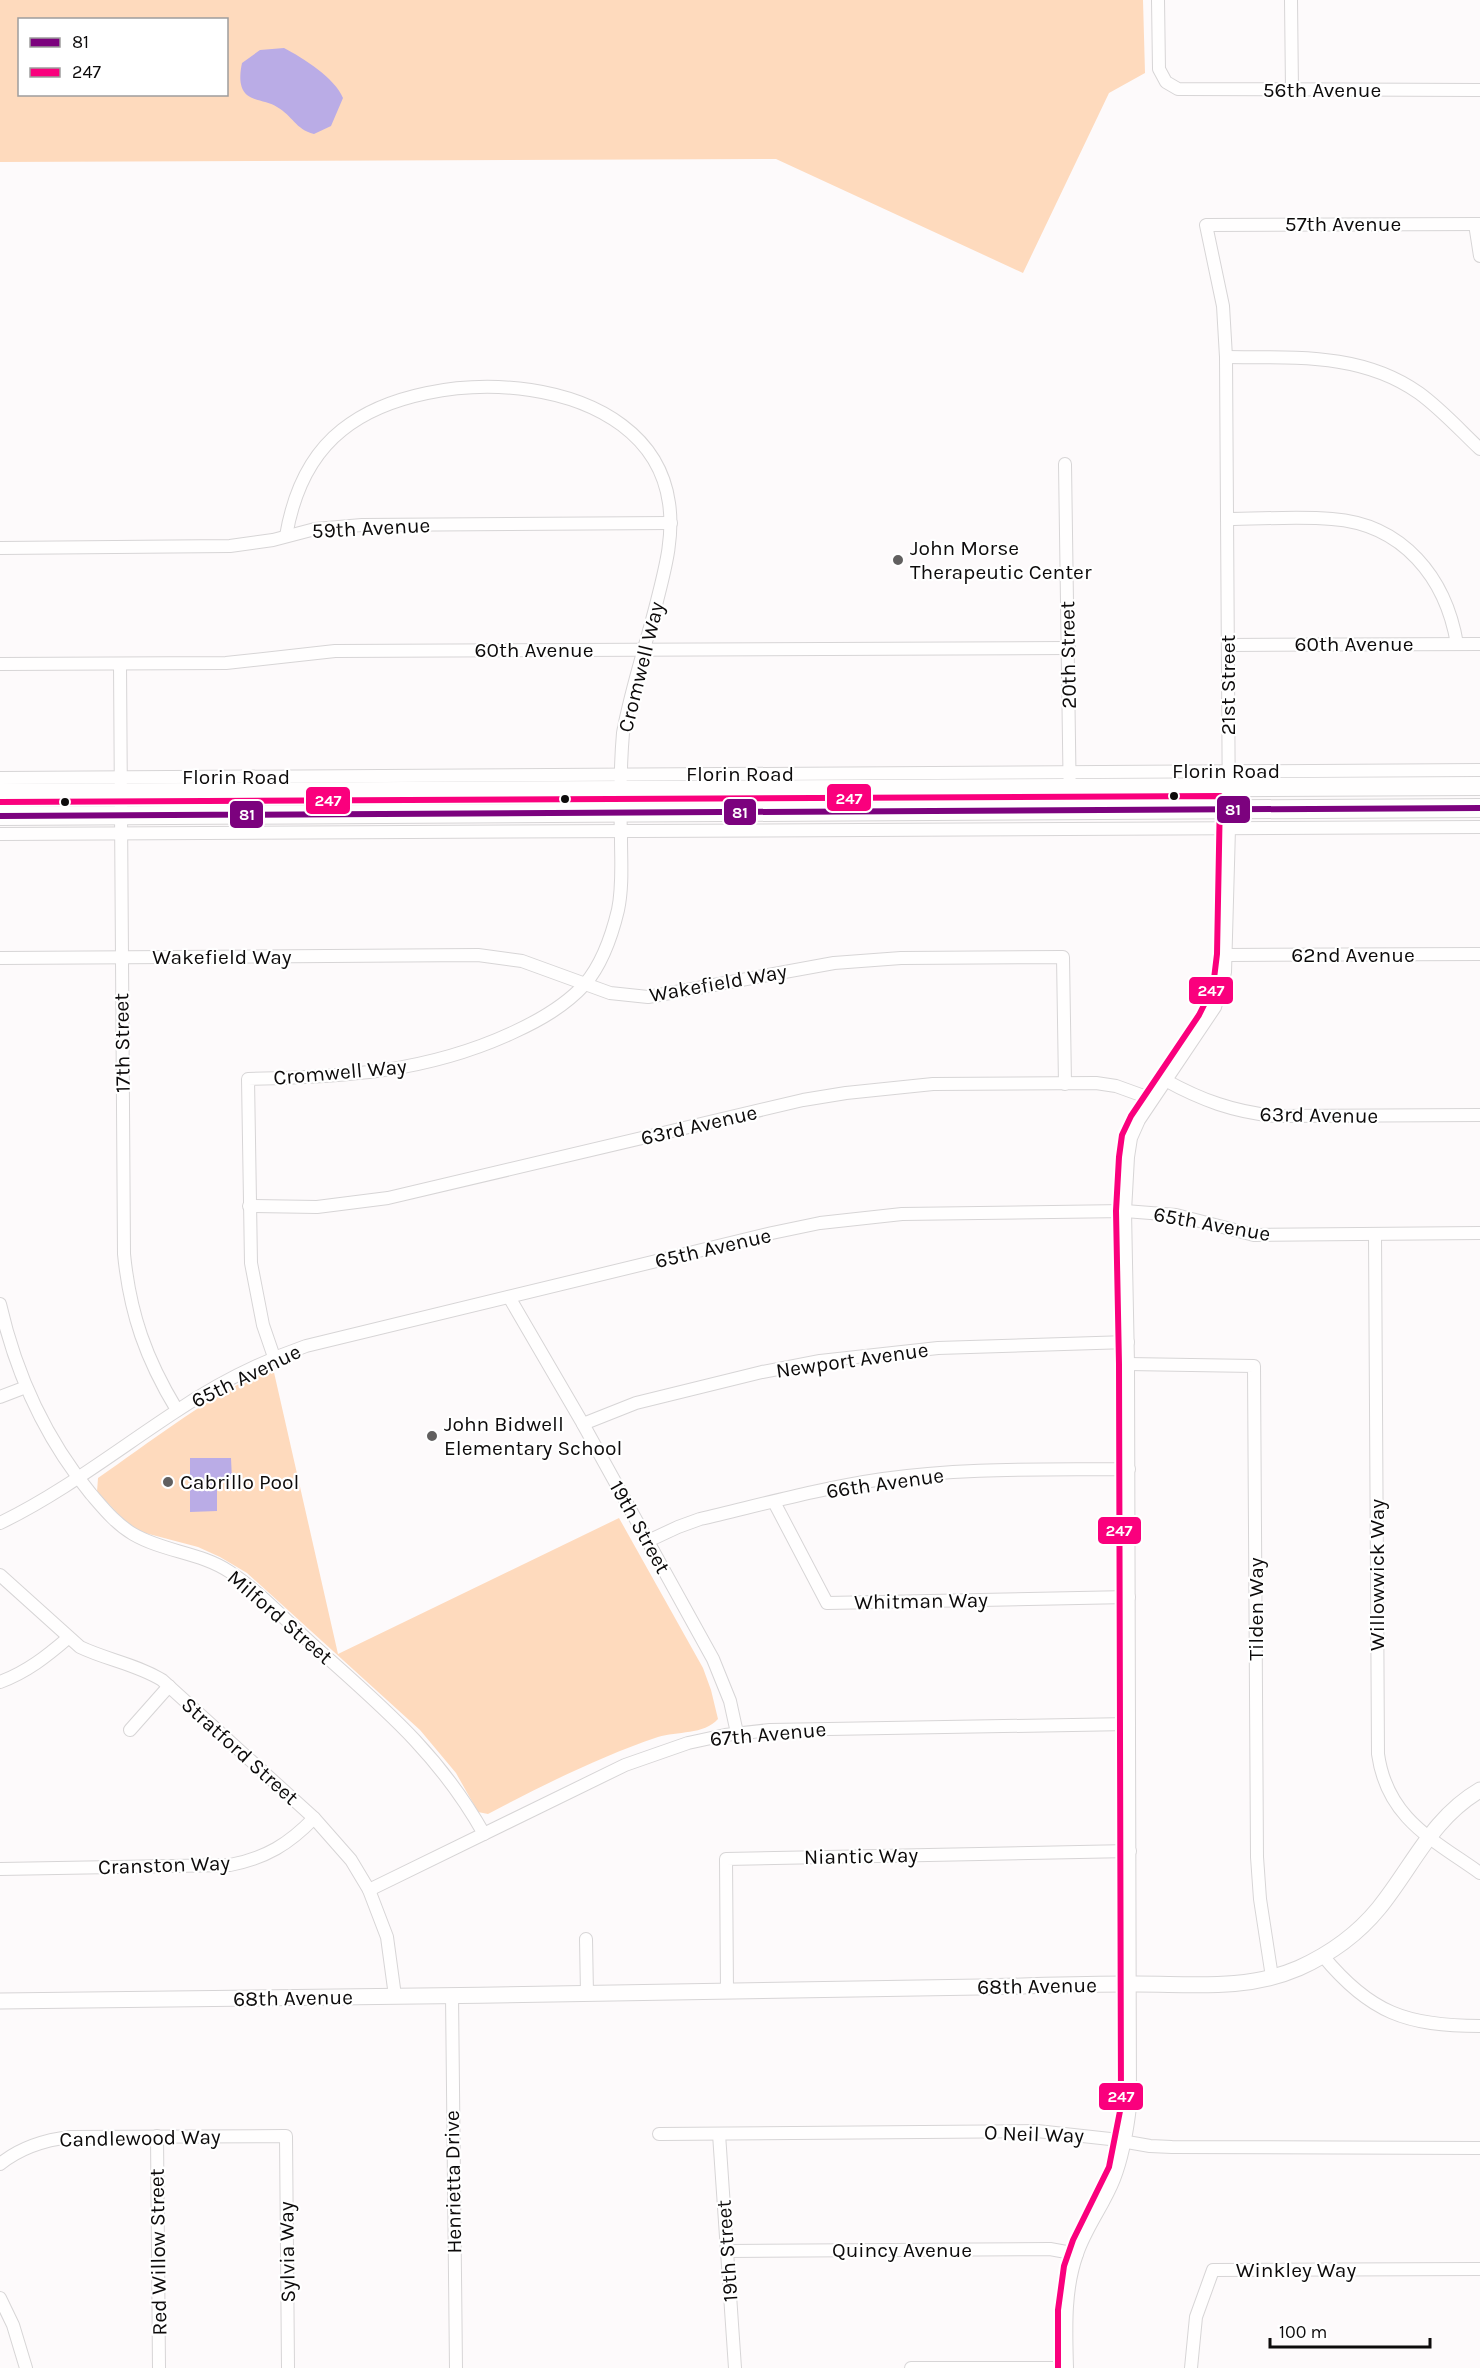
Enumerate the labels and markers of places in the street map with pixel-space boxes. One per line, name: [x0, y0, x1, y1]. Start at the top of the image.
place label: John Morse Therapeutic Center: [910, 536, 1092, 584]
marker: John Morse Therapeutic Center: [891, 553, 905, 567]
unlabelled marker: [1168, 790, 1180, 802]
unlabelled marker: [559, 793, 571, 805]
unlabelled marker: [59, 796, 71, 808]
place label: John Bidwell Elementary School: [444, 1412, 622, 1460]
marker: John Bidwell Elementary School: [425, 1429, 439, 1443]
place label: Cabrillo Pool: [180, 1470, 299, 1494]
marker: Cabrillo Pool: [161, 1475, 175, 1489]

